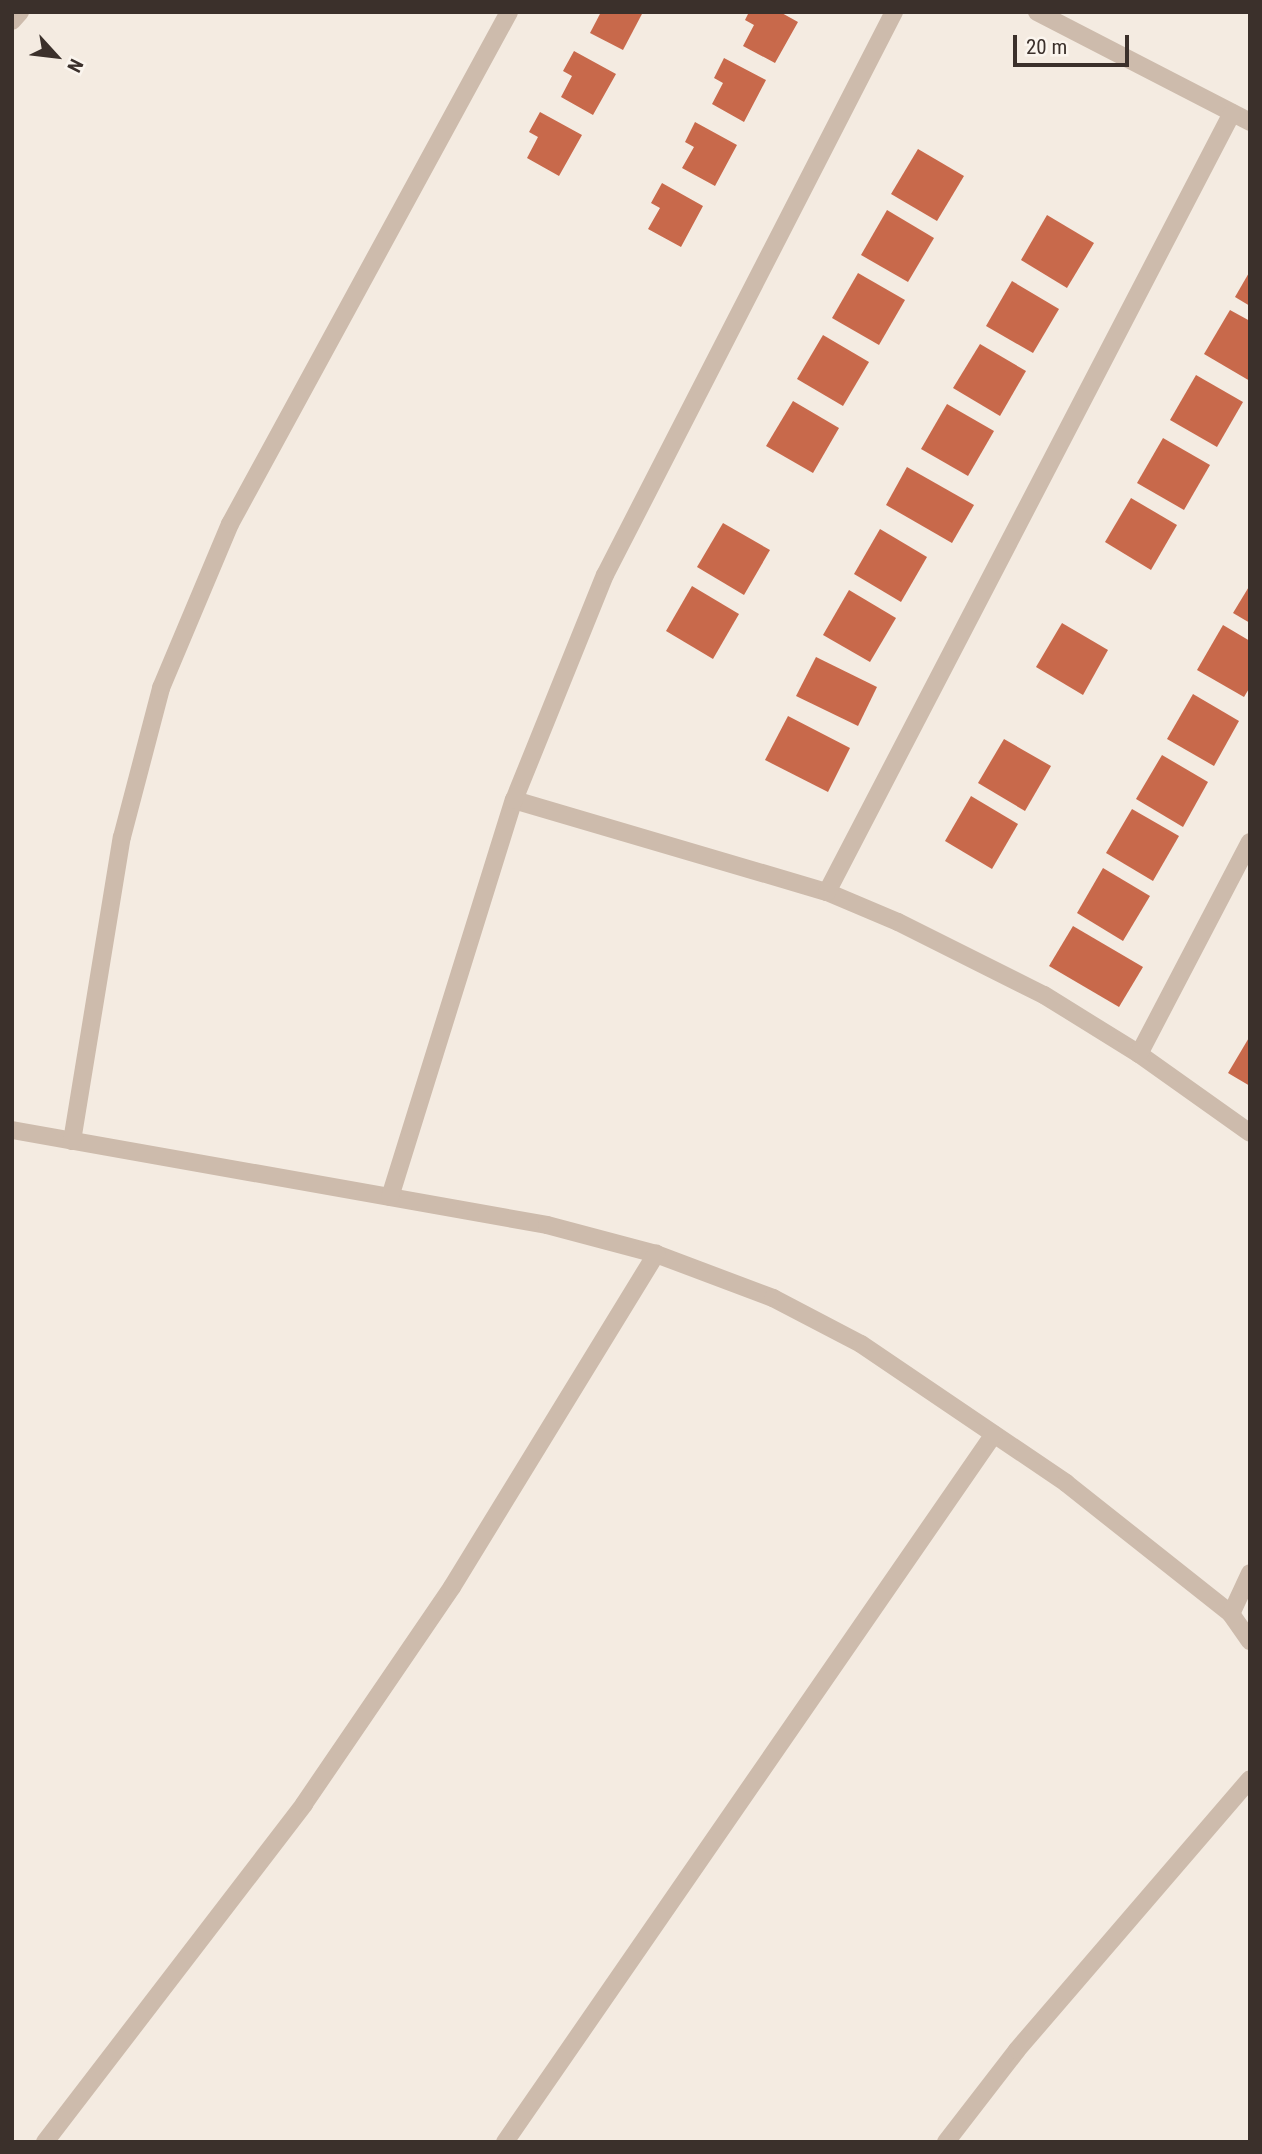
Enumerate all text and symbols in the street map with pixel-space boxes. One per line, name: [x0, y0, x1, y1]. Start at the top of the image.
north arrow: [21, 21, 91, 91]
scale bar: [1017, 21, 1132, 65]
text: 20 m: [1026, 35, 1067, 59]
text: N: [62, 55, 88, 76]

